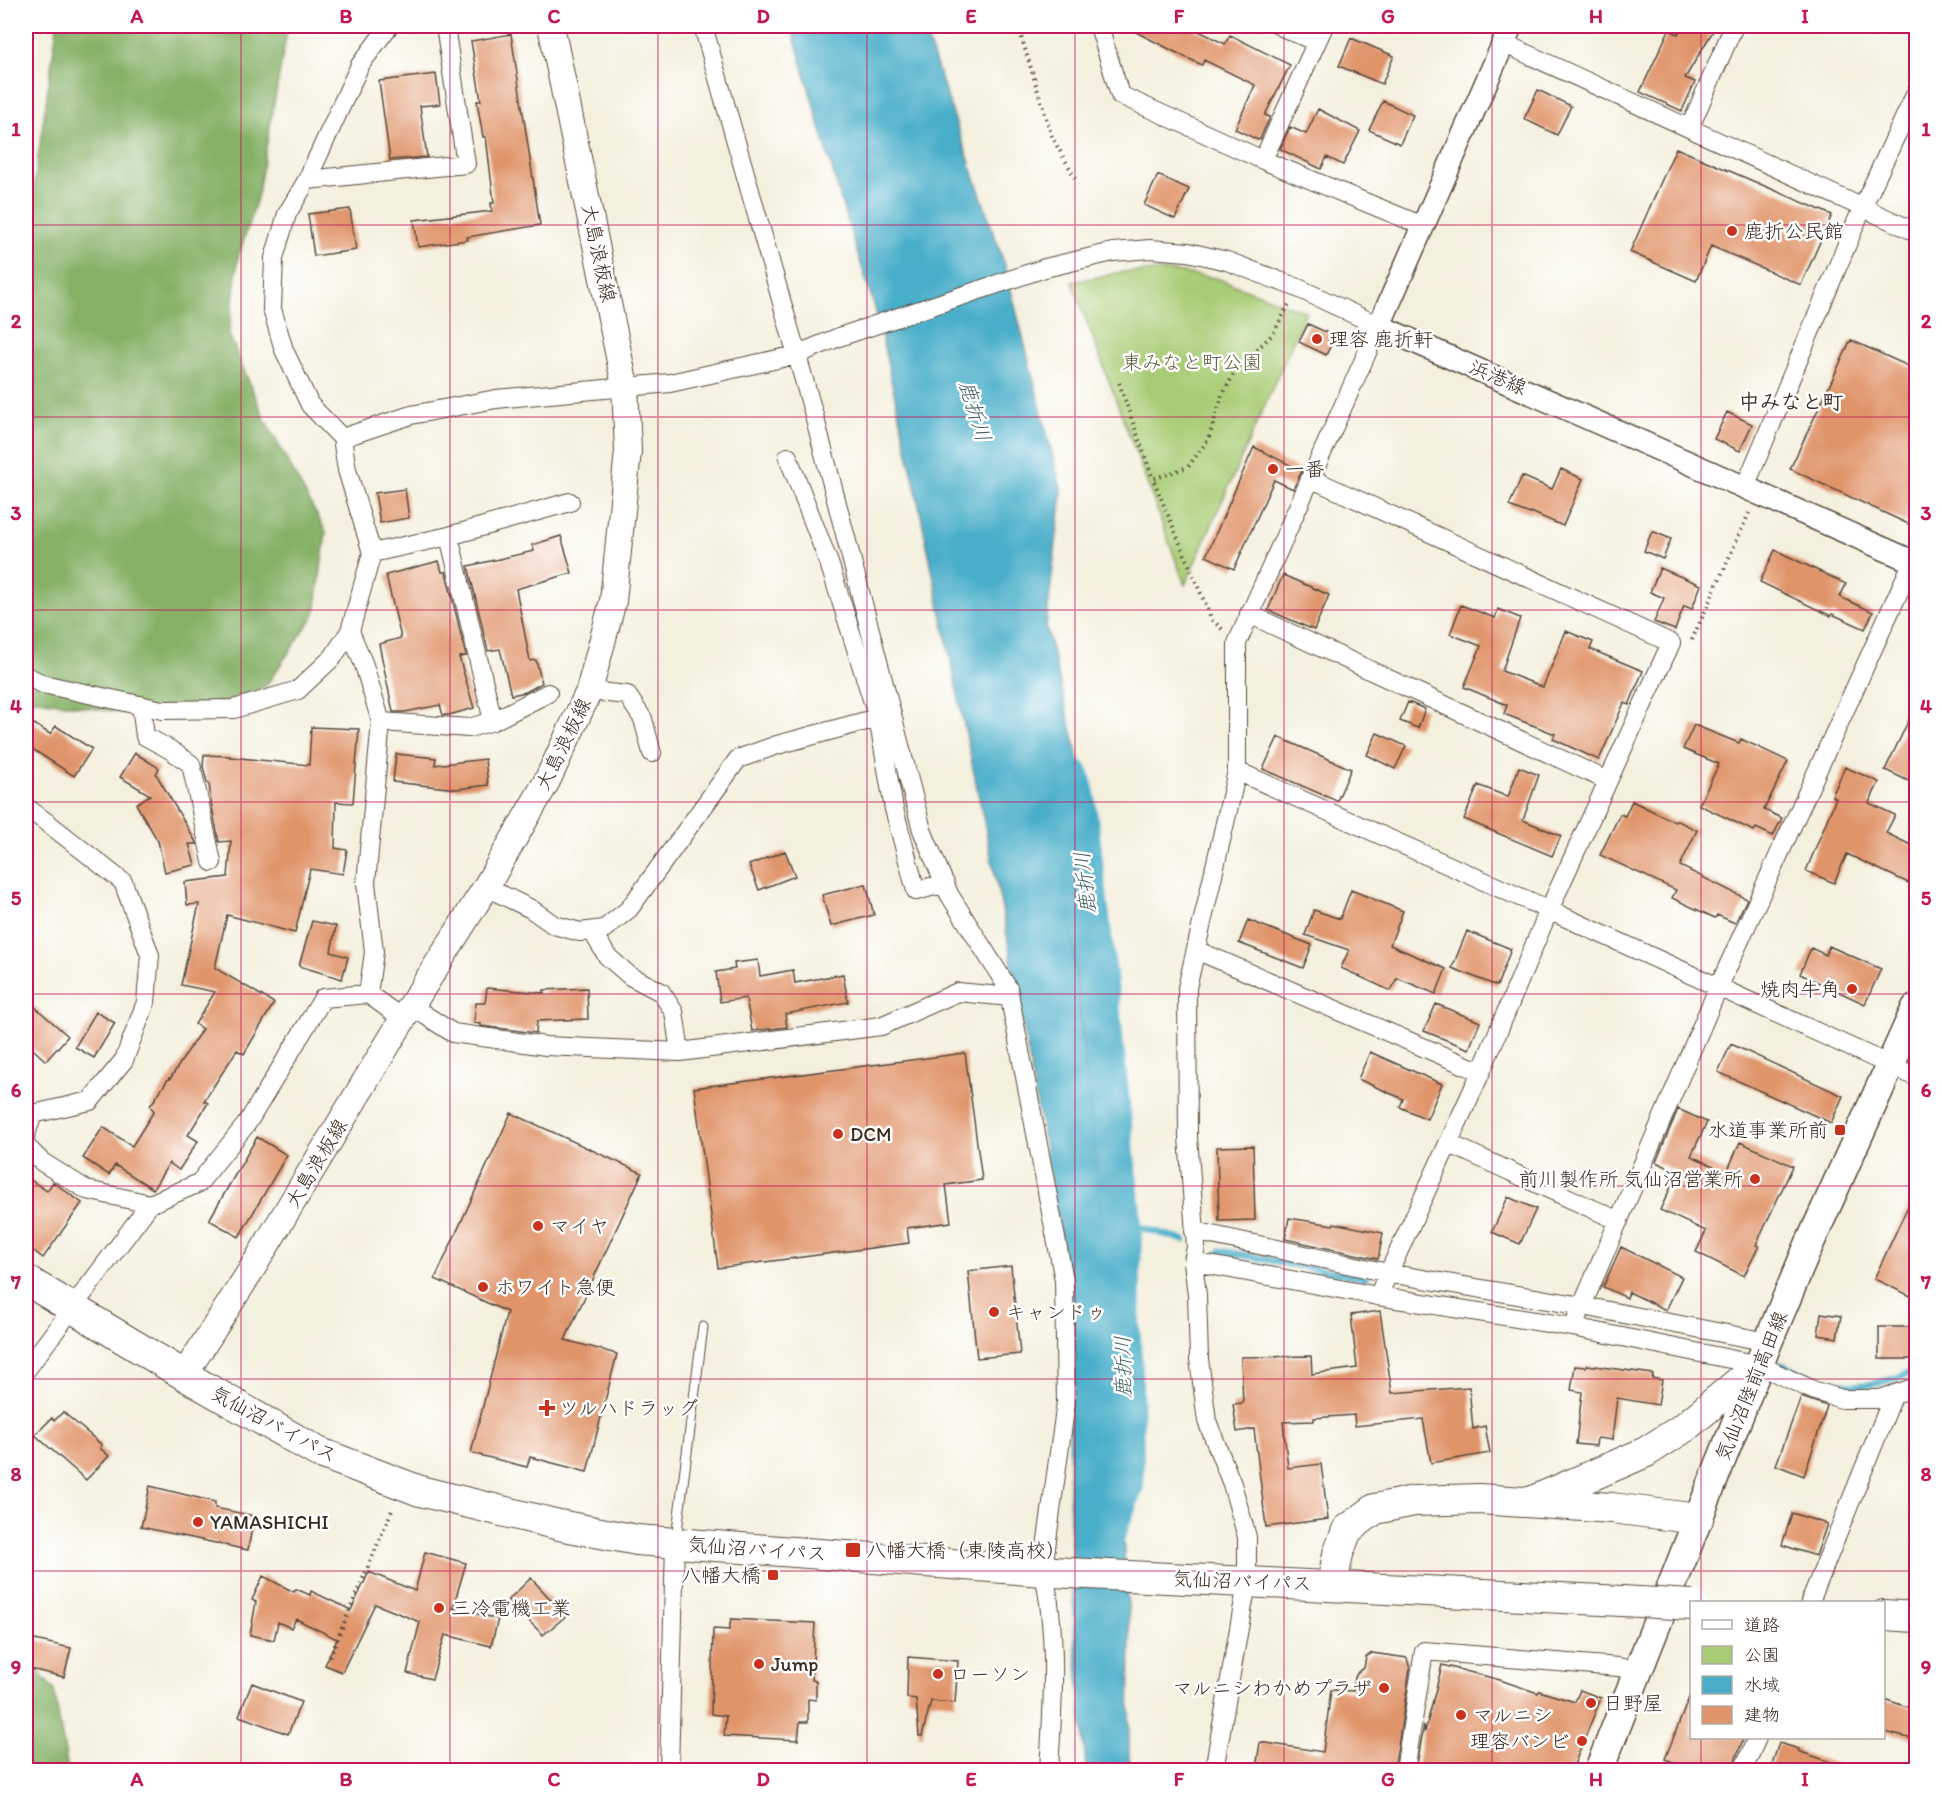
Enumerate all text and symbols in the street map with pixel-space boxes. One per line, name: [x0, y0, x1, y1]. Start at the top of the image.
text: A: [130, 4, 144, 28]
text: B: [340, 4, 353, 28]
text: C: [548, 4, 561, 28]
text: D: [756, 4, 770, 28]
text: E: [965, 4, 977, 28]
text: F: [1174, 4, 1185, 28]
text: G: [1381, 4, 1395, 28]
text: H: [1589, 4, 1603, 28]
text: I: [1801, 4, 1809, 28]
text: 1: [11, 117, 21, 141]
text: 1: [1921, 117, 1931, 141]
street label: 大島浪板線: [577, 202, 621, 304]
place label: 鹿折公民館: [1744, 219, 1844, 243]
marker: 鹿折公民館: [1725, 224, 1739, 238]
text: 2: [11, 309, 22, 333]
text: 2: [1921, 309, 1932, 333]
place label: 理容 鹿折軒: [1329, 327, 1434, 351]
marker: 理容 鹿折軒: [1310, 332, 1324, 346]
park label: 東みなと町公園: [1122, 350, 1262, 374]
street label: 浜港線: [1466, 354, 1530, 400]
water label: 鹿折川: [954, 377, 997, 445]
district label: 中みなと町: [1739, 389, 1844, 414]
place label: 一番: [1285, 457, 1325, 481]
marker: 一番: [1266, 462, 1280, 476]
text: 3: [11, 501, 22, 525]
text: 3: [1921, 501, 1932, 525]
text: 4: [10, 694, 22, 718]
street label: 大島浪板線: [530, 694, 596, 794]
text: 4: [1920, 694, 1932, 718]
water label: 鹿折川: [1069, 850, 1100, 916]
text: 5: [11, 886, 22, 910]
text: 5: [1921, 886, 1932, 910]
place label: 焼肉牛角: [1760, 977, 1840, 1001]
marker: 焼肉牛角: [1845, 982, 1859, 996]
text: 6: [11, 1078, 22, 1102]
text: 6: [1921, 1078, 1932, 1102]
street label: 大島浪板線: [280, 1114, 352, 1212]
place label: 水道事業所前: [1708, 1118, 1828, 1142]
place label: DCM: [850, 1122, 892, 1146]
marker: 水道事業所前: [1833, 1123, 1847, 1137]
marker: DCM: [831, 1127, 845, 1141]
place label: 前川製作所 気仙沼営業所: [1519, 1167, 1743, 1191]
marker: 前川製作所 気仙沼営業所: [1748, 1172, 1762, 1186]
place label: マイヤ: [550, 1214, 609, 1238]
marker: マイヤ: [531, 1219, 545, 1233]
text: 7: [10, 1270, 21, 1294]
text: 7: [1920, 1270, 1931, 1294]
place label: ホワイト急便: [495, 1275, 615, 1299]
marker: ホワイト急便: [476, 1280, 490, 1294]
place label: キャンドゥ: [1006, 1300, 1106, 1324]
marker: キャンドゥ: [987, 1305, 1001, 1319]
street label: 気仙沼陸前高田線: [1710, 1307, 1792, 1465]
water label: 鹿折川: [1109, 1335, 1136, 1399]
street label: 気仙沼バイパス: [207, 1381, 341, 1467]
place label: ツルハドラッグ: [559, 1396, 698, 1420]
marker: ツルハドラッグ: [540, 1401, 554, 1415]
text: 8: [11, 1462, 22, 1486]
text: 8: [1921, 1462, 1932, 1486]
place label: YAMASHICHI: [210, 1510, 329, 1534]
marker: YAMASHICHI: [191, 1515, 205, 1529]
street label: 気仙沼バイパス: [687, 1532, 827, 1566]
place label: 八幡大橋（東陵高校）: [866, 1538, 1066, 1562]
marker: 八幡大橋（東陵高校）: [844, 1541, 862, 1559]
place label: 八幡大橋: [681, 1563, 761, 1587]
street label: 気仙沼バイパス: [1172, 1567, 1312, 1595]
marker: 八幡大橋: [766, 1568, 780, 1582]
place label: 三冷電機工業: [451, 1596, 571, 1620]
marker: 三冷電機工業: [432, 1601, 446, 1615]
legend: [1690, 1601, 1885, 1739]
text: 道路: [1744, 1614, 1780, 1636]
text: 公園: [1744, 1644, 1780, 1666]
place label: Jump: [771, 1652, 818, 1676]
text: 9: [11, 1655, 21, 1679]
text: 9: [1921, 1655, 1931, 1679]
marker: Jump: [752, 1657, 766, 1671]
place label: ローソン: [950, 1662, 1030, 1686]
marker: ローソン: [931, 1667, 945, 1681]
text: 水域: [1744, 1674, 1780, 1696]
place label: マルニシわかめプラザ: [1172, 1676, 1372, 1700]
marker: マルニシわかめプラザ: [1377, 1681, 1391, 1695]
place label: 日野屋: [1603, 1691, 1663, 1715]
marker: 日野屋: [1584, 1696, 1598, 1710]
place label: マルニシ: [1473, 1703, 1553, 1727]
text: 建物: [1744, 1704, 1780, 1726]
marker: マルニシ: [1454, 1708, 1468, 1722]
place label: 理容バンビ: [1470, 1729, 1570, 1753]
marker: 理容バンビ: [1575, 1734, 1589, 1748]
text: A: [130, 1767, 144, 1791]
text: B: [340, 1767, 353, 1791]
text: C: [548, 1767, 561, 1791]
text: D: [756, 1767, 770, 1791]
text: E: [965, 1767, 977, 1791]
text: F: [1174, 1767, 1185, 1791]
text: G: [1381, 1767, 1395, 1791]
text: H: [1589, 1767, 1603, 1791]
text: I: [1801, 1767, 1809, 1791]

